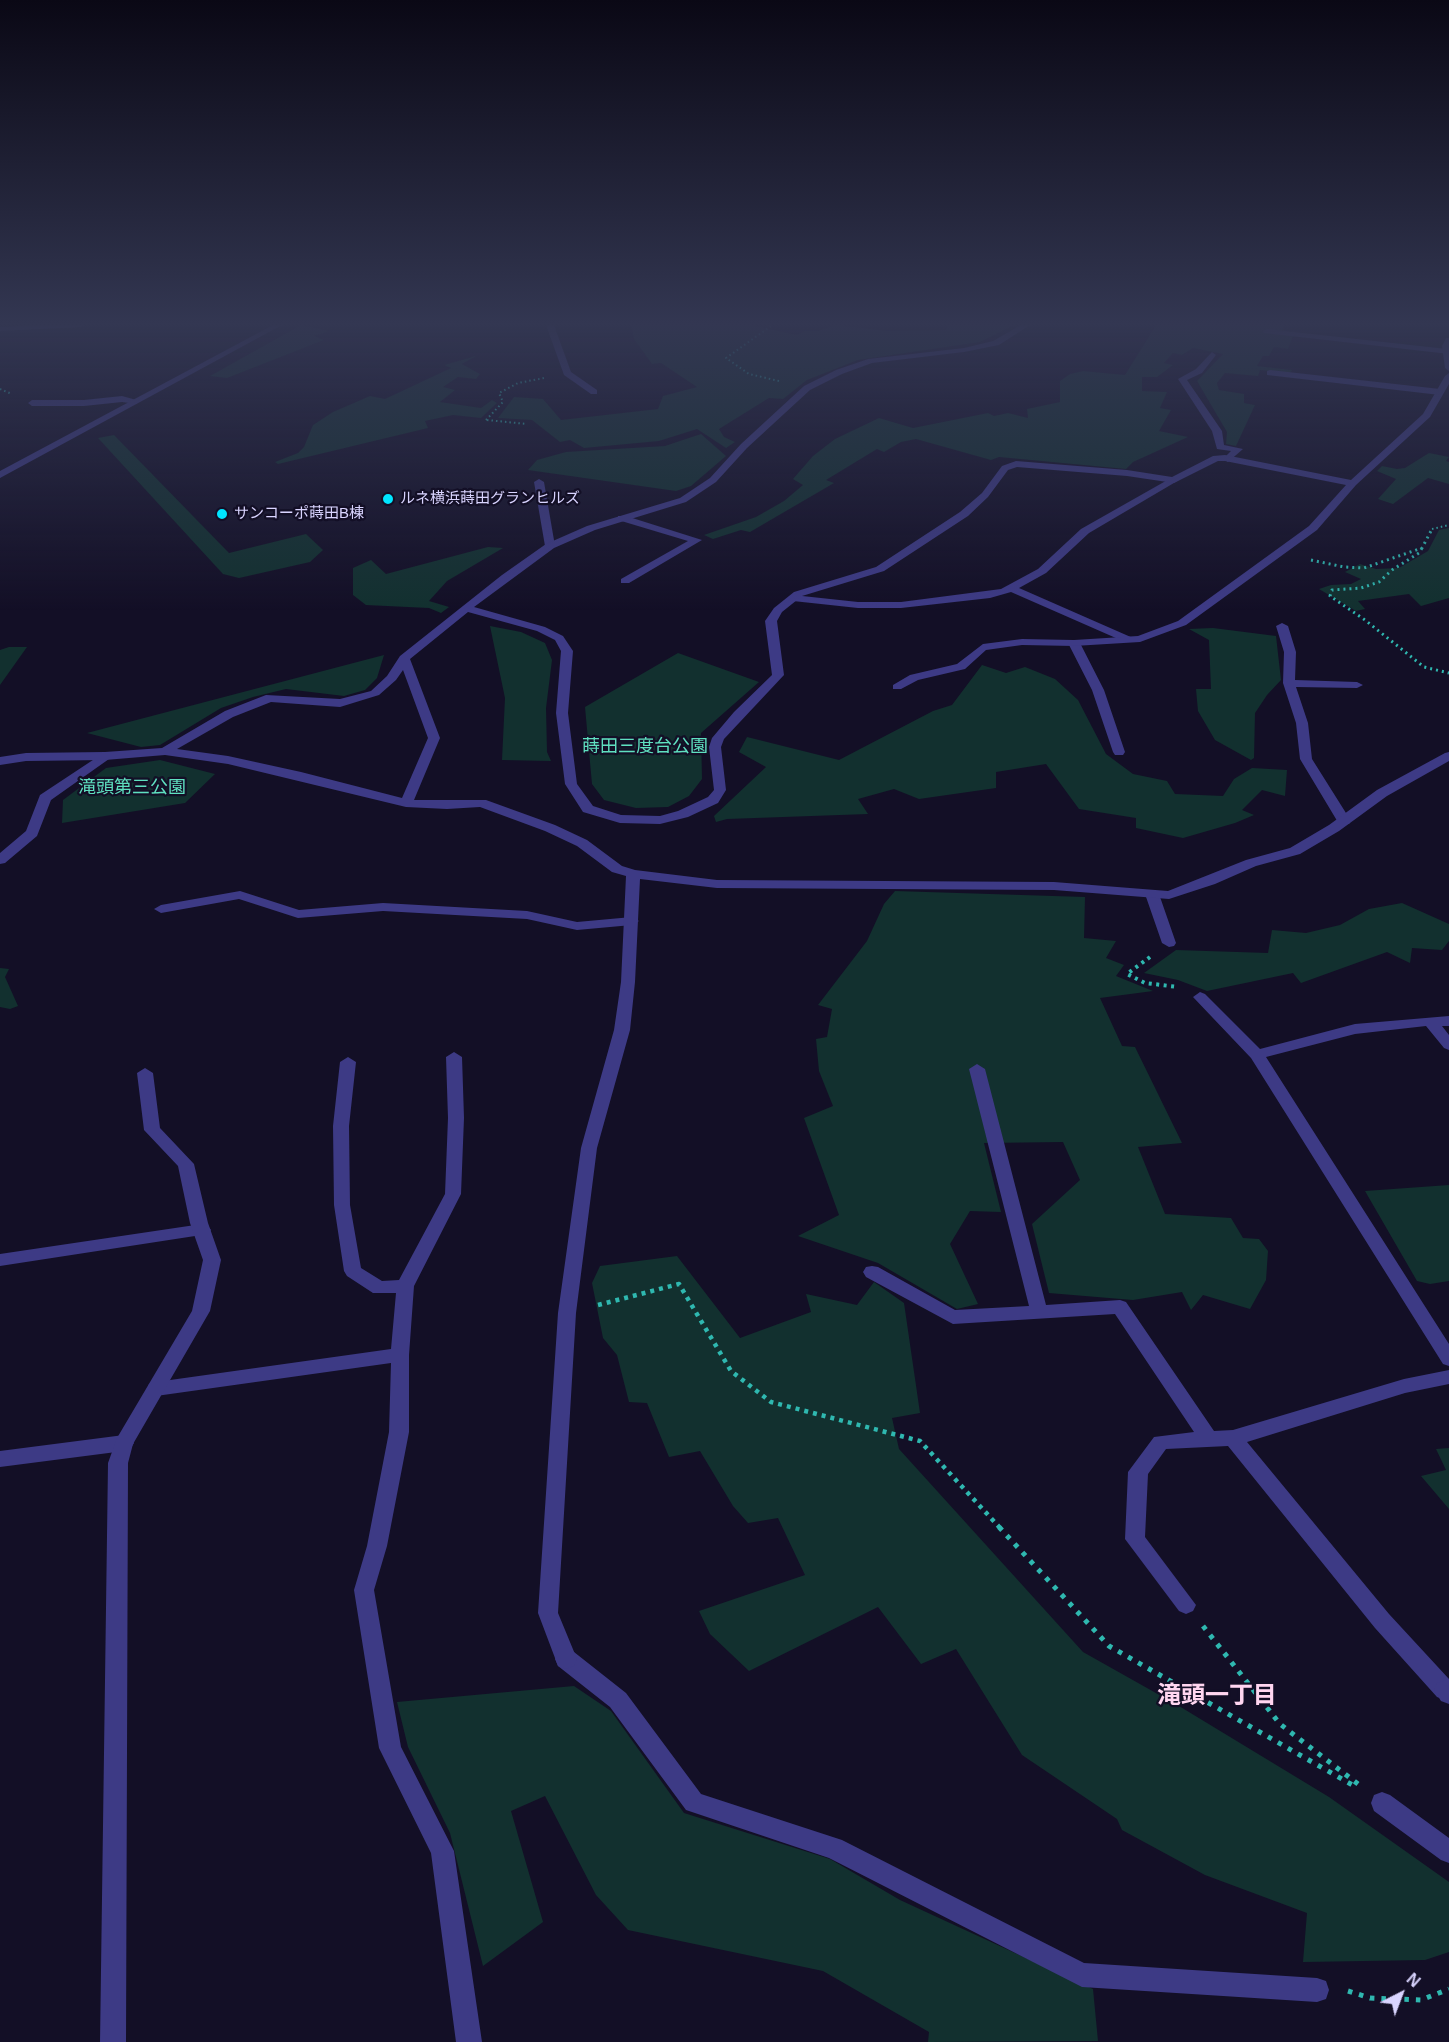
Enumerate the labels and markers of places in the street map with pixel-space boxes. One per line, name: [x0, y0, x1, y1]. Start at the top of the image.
place label: ルネ横浜蒔田グランヒルズ: [400, 490, 580, 508]
marker: ルネ横浜蒔田グランヒルズ: [381, 492, 395, 506]
place label: サンコーポ蒔田B棟: [234, 505, 364, 523]
marker: サンコーポ蒔田B棟: [215, 507, 229, 521]

